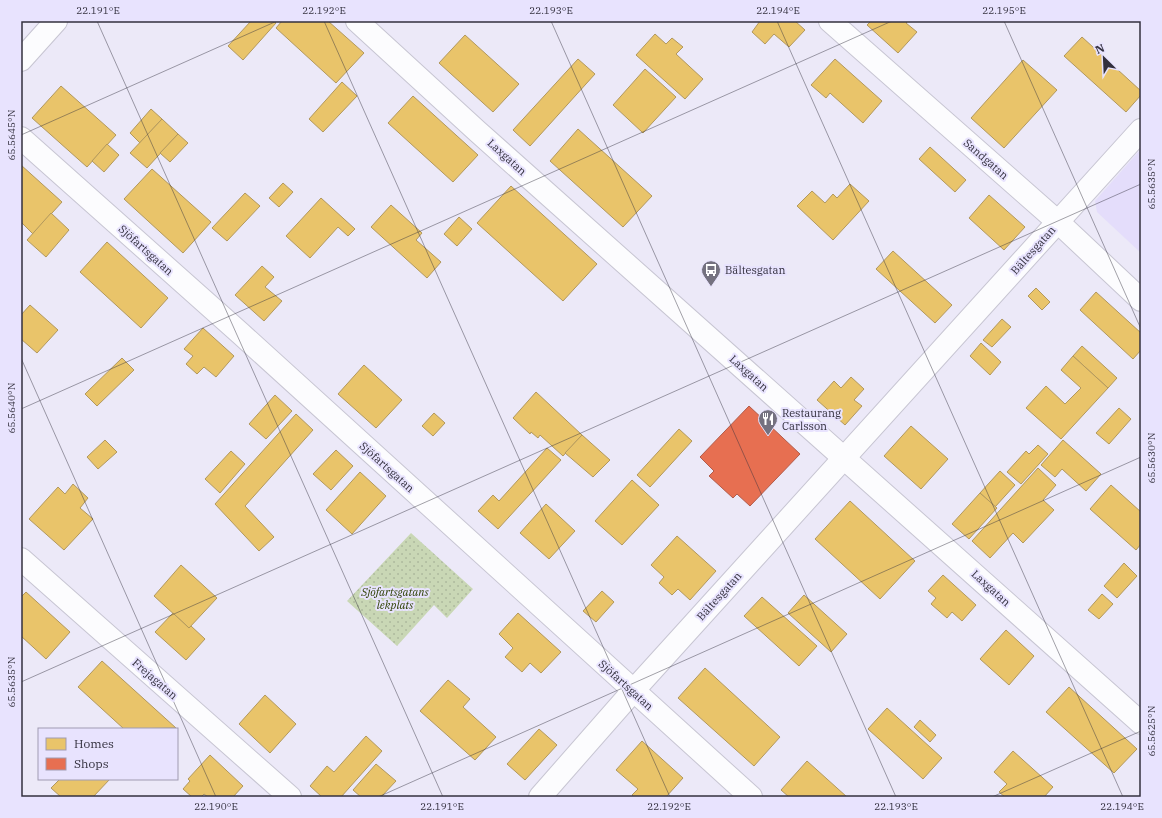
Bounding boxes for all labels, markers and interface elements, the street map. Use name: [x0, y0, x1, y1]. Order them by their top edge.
text: 22.191°E: [76, 4, 120, 17]
text: 22.192°E: [302, 4, 346, 17]
text: 22.193°E: [529, 4, 573, 17]
text: 22.194°E: [756, 4, 800, 17]
text: 22.195°E: [982, 4, 1026, 17]
north arrow: [1084, 38, 1124, 78]
text: N: [1093, 41, 1107, 57]
text: 65.5645°N: [5, 109, 18, 161]
street label: Laxgatan: [485, 136, 529, 178]
street label: Sandgatan: [961, 136, 1011, 182]
text: 65.5635°N: [1145, 158, 1158, 210]
street label: Sjöfartsgatan: [116, 222, 176, 278]
street label: Bältesgatan: [1008, 223, 1058, 277]
bus stop icon: Bältesgatan: [700, 259, 722, 287]
place label: Bältesgatan: [725, 263, 785, 277]
street label: Laxgatan: [727, 352, 771, 394]
text: 65.5640°N: [5, 382, 18, 434]
place label: Restaurang Carlsson: [782, 406, 841, 433]
restaurant icon: Restaurang Carlsson: [757, 408, 779, 436]
text: 65.5630°N: [1145, 432, 1158, 484]
street label: Sjöfartsgatan: [357, 439, 417, 495]
street label: Laxgatan: [969, 567, 1013, 609]
street label: Bältesgatan: [694, 569, 744, 623]
park label: Sjöfartsgatans lekplats: [360, 585, 430, 612]
text: 65.5635°N: [5, 656, 18, 708]
street label: Frejagatan: [129, 656, 181, 702]
street label: Sjöfartsgatan: [596, 657, 656, 713]
text: 65.5625°N: [1145, 705, 1158, 757]
legend: [38, 728, 178, 780]
text: Homes: [74, 736, 114, 751]
text: Shops: [74, 756, 109, 771]
text: 22.190°E: [194, 800, 238, 813]
text: 22.191°E: [420, 800, 464, 813]
text: 22.192°E: [647, 800, 691, 813]
text: 22.193°E: [874, 800, 918, 813]
text: 22.194°E: [1100, 800, 1144, 813]

